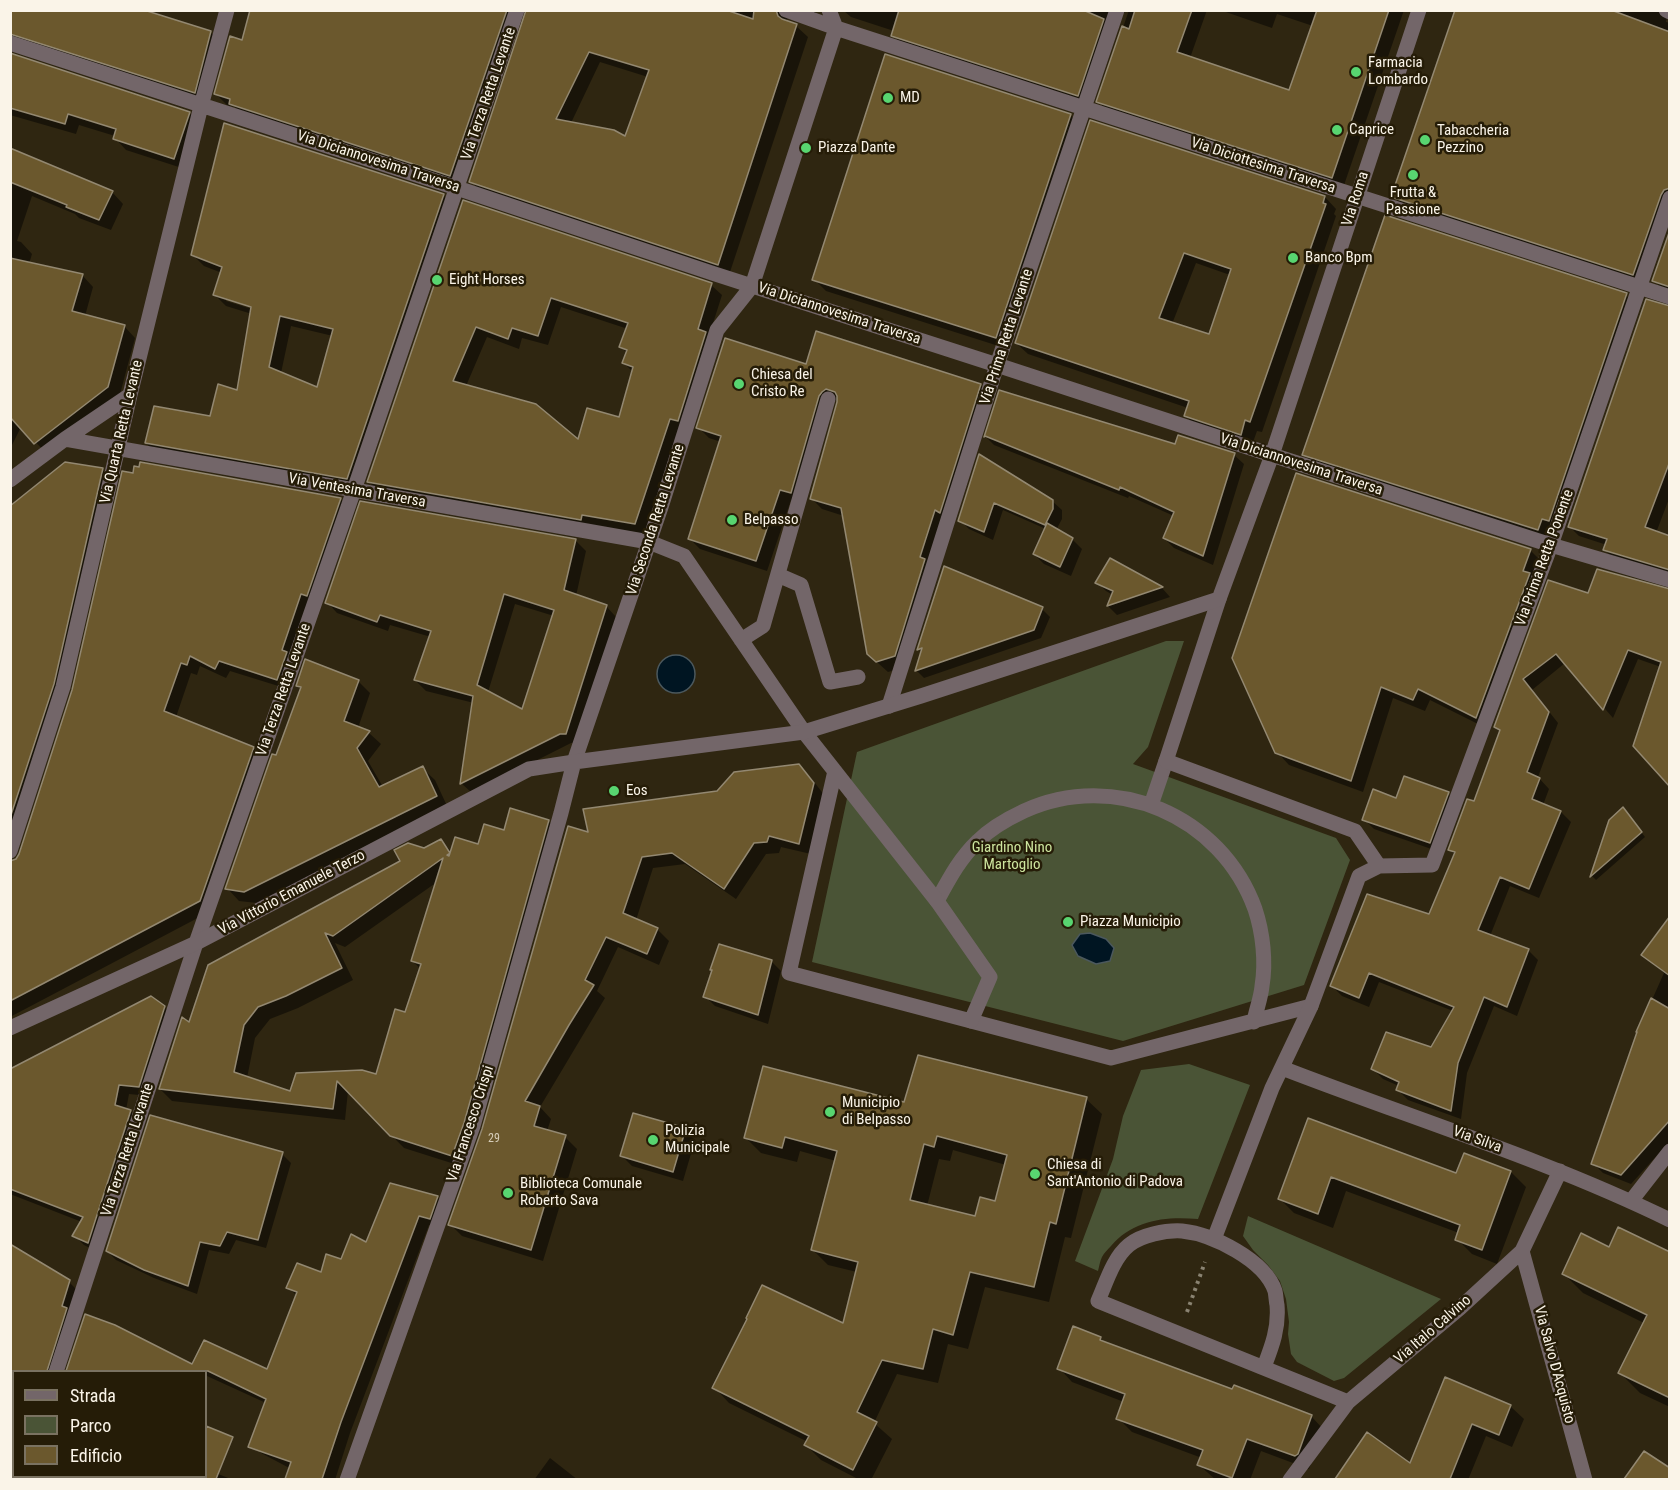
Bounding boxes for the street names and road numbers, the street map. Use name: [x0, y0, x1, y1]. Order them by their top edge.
street label: Via Terza Retta Levante: [458, 25, 520, 163]
street label: Via Diciannovesima Traversa: [294, 127, 462, 197]
street label: Via Diciottesima Traversa: [1188, 134, 1338, 198]
street label: Via Roma: [1339, 169, 1373, 229]
street label: Via Prima Retta Levante: [977, 267, 1037, 407]
street label: Via Diciannovesima Traversa: [755, 279, 923, 349]
street label: Via Quarta Retta Levante: [97, 358, 147, 506]
street label: Via Diciannovesima Traversa: [1217, 430, 1385, 500]
street label: Via Seconda Retta Levante: [623, 442, 689, 598]
street label: Via Ventesima Traversa: [287, 470, 427, 512]
street label: Via Prima Retta Ponente: [1512, 487, 1578, 629]
street label: Via Terza Retta Levante: [253, 621, 315, 759]
street label: Via Vittorio Emanuele Terzo: [216, 847, 368, 939]
street label: Via Francesco Crispi: [444, 1064, 498, 1184]
street label: Via Terza Retta Levante: [98, 1081, 158, 1219]
street label: Via Silva: [1450, 1123, 1504, 1157]
street label: Via Italo Calvino: [1391, 1292, 1475, 1368]
street label: Via Salvo D'Acquisto: [1530, 1304, 1578, 1426]

